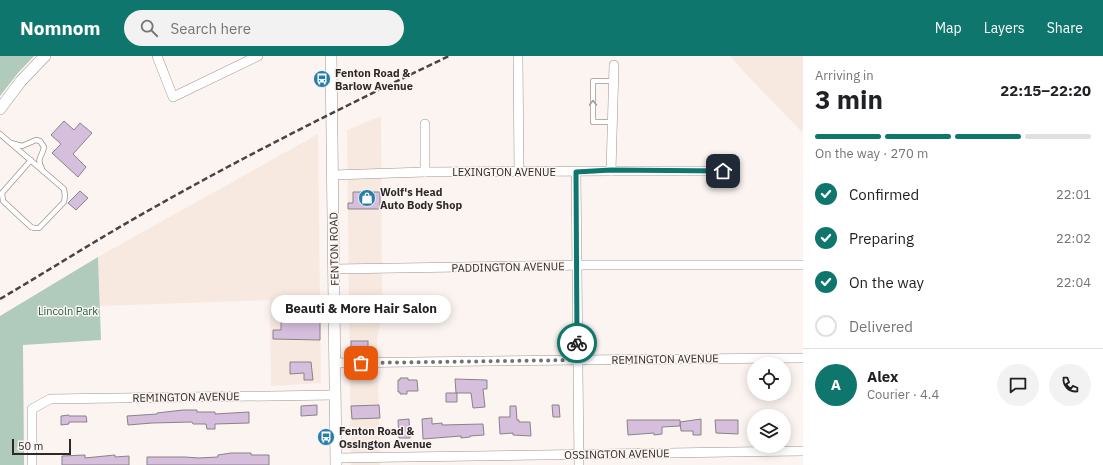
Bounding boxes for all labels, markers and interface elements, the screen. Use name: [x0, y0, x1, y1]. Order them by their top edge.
search box: [124, 10, 404, 46]
text: Nomnom: [20, 16, 100, 40]
icon: search: [138, 17, 160, 39]
text: Search here: [170, 19, 251, 38]
text: Map: [935, 19, 962, 37]
text: Layers: [984, 19, 1025, 37]
text: Share: [1047, 19, 1083, 37]
place label: Fenton Road & Barlow Avenue: [335, 66, 413, 93]
text: Arriving in: [815, 67, 874, 84]
bus stop icon: Fenton Road & Barlow Avenue: [312, 69, 332, 89]
text: 22:15–22:20: [1000, 81, 1091, 100]
text: 3 min: [815, 82, 883, 116]
one-way arrow: [589, 100, 597, 106]
text: On the way · 270 m: [815, 145, 928, 162]
pin: [706, 154, 740, 188]
icon: home: [712, 160, 734, 182]
street label: LEXINGTON AVENUE: [452, 165, 556, 179]
icon: check: [815, 183, 837, 205]
place label: Wolf's Head Auto Body Shop: [380, 185, 462, 212]
text: Confirmed: [849, 185, 919, 204]
text: 22:01: [1056, 186, 1091, 203]
shop icon: Wolf's Head Auto Body Shop: [357, 188, 377, 208]
street label: FENTON ROAD: [326, 212, 342, 286]
icon: check: [815, 227, 837, 249]
text: Preparing: [849, 229, 914, 248]
text: 22:02: [1056, 230, 1091, 247]
street label: PADDINGTON AVENUE: [451, 259, 565, 275]
icon: check: [815, 271, 837, 293]
text: On the way: [849, 273, 924, 292]
text: 22:04: [1056, 274, 1091, 291]
callout: Beauti & More Hair Salon: [271, 295, 451, 323]
text: Beauti & More Hair Salon: [285, 300, 437, 317]
park label: Lincoln Park: [38, 304, 98, 318]
text: Delivered: [849, 317, 913, 336]
courier: [557, 323, 597, 363]
icon: bike: [566, 332, 588, 354]
pin: [344, 346, 378, 380]
street label: REMINGTON AVENUE: [611, 351, 719, 367]
icon: bag: [350, 352, 372, 374]
map controls: [747, 357, 791, 453]
button: locate: [747, 357, 791, 401]
button: chat: [997, 364, 1039, 406]
button: phone: [1049, 364, 1091, 406]
text: Alex: [867, 367, 898, 386]
text: A: [831, 375, 841, 394]
text: Courier · 4.4: [867, 386, 939, 403]
street label: REMINGTON AVENUE: [132, 389, 240, 405]
button: layers: [747, 409, 791, 453]
place label: Fenton Road & Ossington Avenue: [339, 424, 432, 451]
bus stop icon: Fenton Road & Ossington Avenue: [316, 427, 336, 447]
scale bar: [12, 437, 71, 456]
text: 50 m: [18, 439, 43, 453]
street label: OSSINGTON AVENUE: [564, 446, 670, 462]

